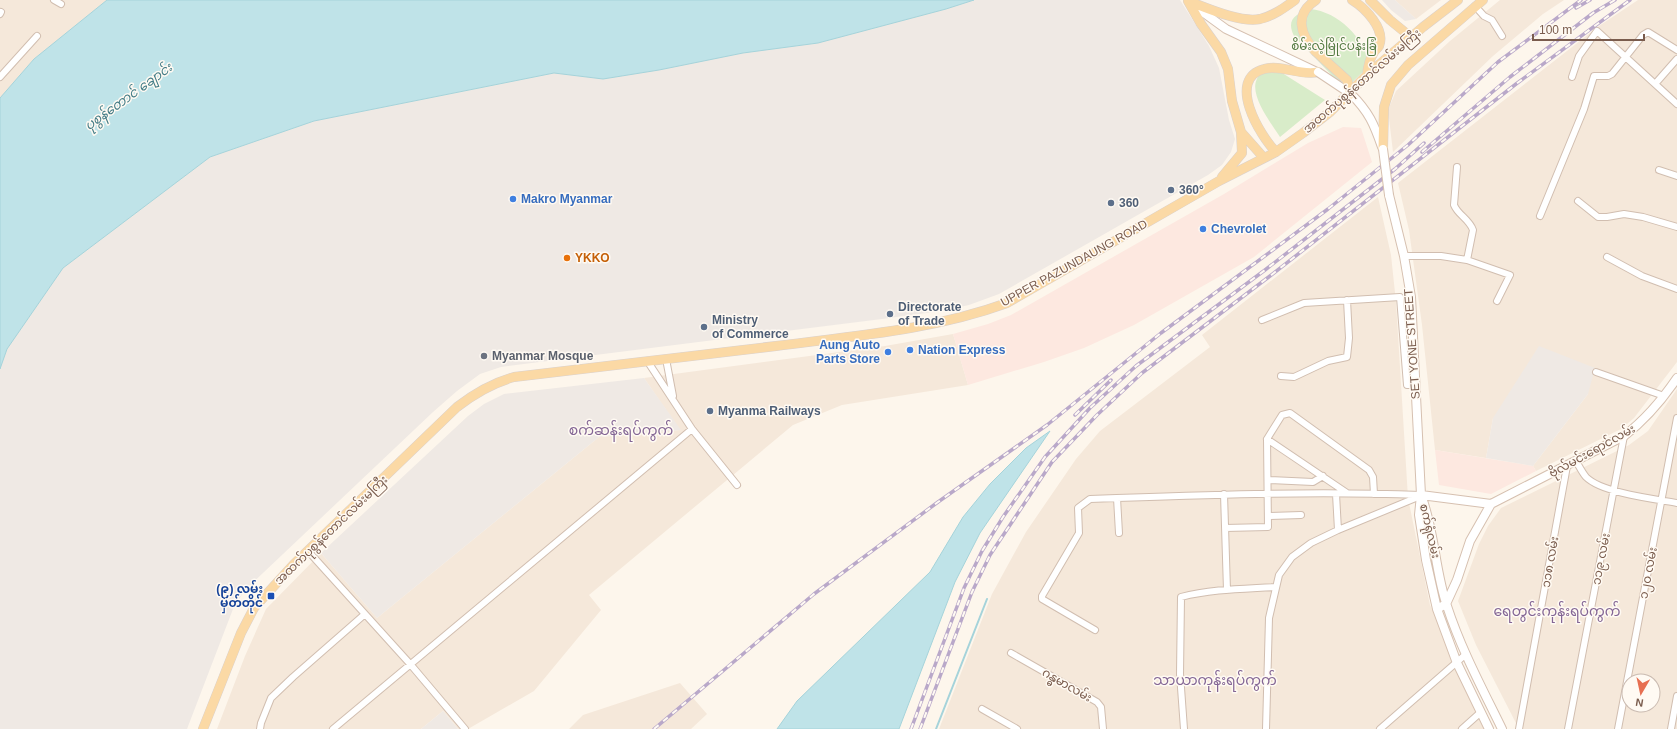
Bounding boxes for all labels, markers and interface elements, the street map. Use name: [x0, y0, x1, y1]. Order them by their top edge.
scale bar: [1533, 16, 1644, 42]
text: 100 m: [1539, 23, 1572, 37]
street label: အထက်ပုစွန်တောင်လမ်းမကြီး: [1299, 25, 1426, 138]
park label: စိမ်းလဲ့မြိုင်ပန်းခြံ: [1291, 37, 1377, 56]
water label: ပုစွန်တောင် ချောင်း: [80, 57, 179, 136]
place label: 360°: [1179, 183, 1204, 197]
marker: 360°: [1166, 185, 1176, 195]
place label: Makro Myanmar: [521, 192, 613, 206]
marker: Makro Myanmar: [508, 194, 518, 204]
place label: 360: [1119, 196, 1139, 210]
marker: 360: [1106, 198, 1116, 208]
street label: UPPER PAZUNDAUNG ROAD: [998, 217, 1150, 309]
place label: Chevrolet: [1211, 222, 1266, 236]
marker: Chevrolet: [1198, 224, 1208, 234]
place label: YKKO: [575, 251, 610, 265]
marker: YKKO: [562, 253, 572, 263]
street label: SET YONE STREET: [1401, 288, 1423, 400]
place label: Directorate of Trade: [898, 300, 962, 328]
marker: Directorate of Trade: [885, 309, 895, 319]
place label: Ministry of Commerce: [712, 313, 789, 341]
marker: Ministry of Commerce: [699, 322, 709, 332]
place label: Aung Auto Parts Store: [816, 338, 880, 366]
place label: Nation Express: [918, 343, 1006, 357]
marker: Nation Express: [905, 345, 915, 355]
marker: Aung Auto Parts Store: [883, 347, 893, 357]
place label: Myanmar Mosque: [492, 349, 594, 363]
marker: Myanmar Mosque: [479, 351, 489, 361]
place label: Myanma Railways: [718, 404, 821, 418]
marker: Myanma Railways: [705, 406, 715, 416]
district label: စက်ဆန်းရပ်ကွက်: [569, 420, 673, 442]
street label: ဗိုလ်မင်းရောင်လမ်း: [1545, 420, 1639, 483]
street label: အထက်ပုစွန်တောင်လမ်းမကြီး: [270, 471, 392, 590]
street label: စက်ရုံလမ်း: [1414, 502, 1445, 560]
street label: ၁၁၉ လမ်း: [1587, 531, 1616, 587]
street label: ၁၁၈ လမ်း: [1537, 535, 1561, 589]
street label: ၁၂၀ လမ်း: [1634, 546, 1663, 601]
place label: (၉) လမ်း မှတ်တိုင်: [216, 579, 263, 614]
marker: (၉) လမ်း မှတ်တိုင်: [266, 591, 276, 601]
district label: ရေတွင်းကုန်းရပ်ကွက်: [1493, 601, 1621, 623]
street label: ဂန္ဓမာလမ်း: [1038, 663, 1095, 708]
district label: သာယာကုန်းရပ်ကွက်: [1153, 670, 1277, 692]
north arrow: [1621, 673, 1661, 713]
text: N: [1635, 696, 1644, 709]

